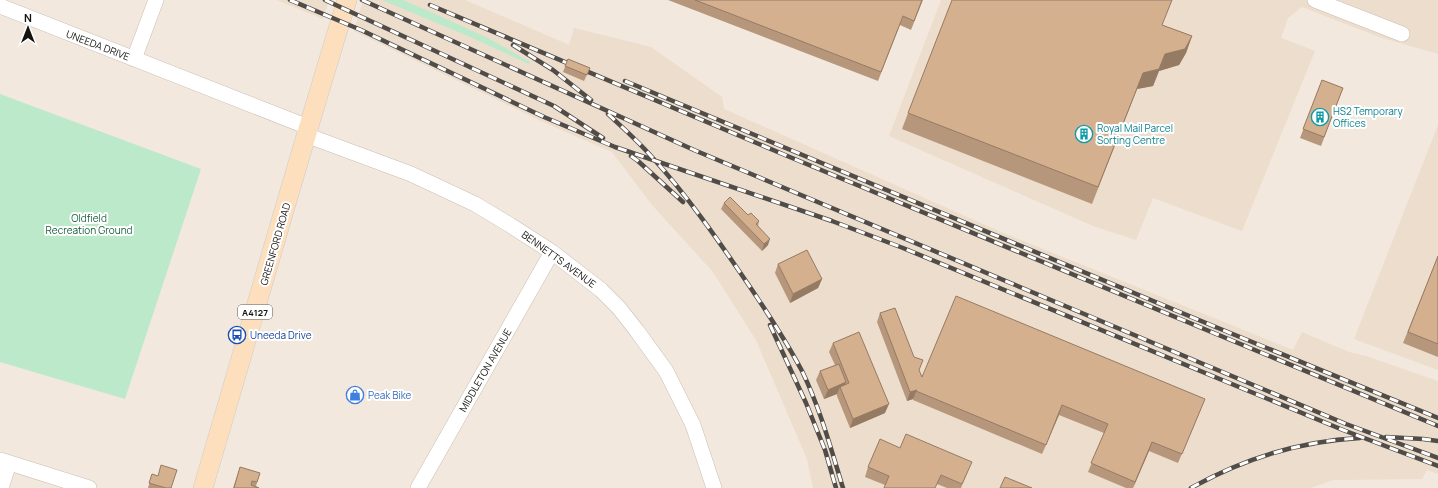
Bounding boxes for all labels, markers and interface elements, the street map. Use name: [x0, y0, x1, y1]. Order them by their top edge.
north arrow: [8, 8, 48, 48]
text: N: [24, 10, 32, 25]
street label: UNEEDA DRIVE: [64, 26, 132, 64]
place label: HS2 Temporary Offices: [1333, 104, 1403, 130]
building icon: HS2 Temporary Offices: [1310, 107, 1330, 127]
place label: Royal Mail Parcel Sorting Centre: [1097, 121, 1173, 147]
building icon: Royal Mail Parcel Sorting Centre: [1074, 124, 1094, 144]
street label: GREENFORD ROAD: [257, 201, 294, 287]
park label: Oldfield Recreation Ground: [46, 211, 133, 237]
street label: BENNETTS AVENUE: [519, 227, 599, 291]
road number: A4127: [238, 305, 272, 319]
bus stop icon: Uneeda Drive: [227, 325, 247, 345]
street label: MIDDLETON AVENUE: [455, 326, 515, 414]
place label: Uneeda Drive: [250, 328, 312, 342]
shop icon: Peak Bike: [345, 385, 365, 405]
place label: Peak Bike: [368, 388, 412, 402]

